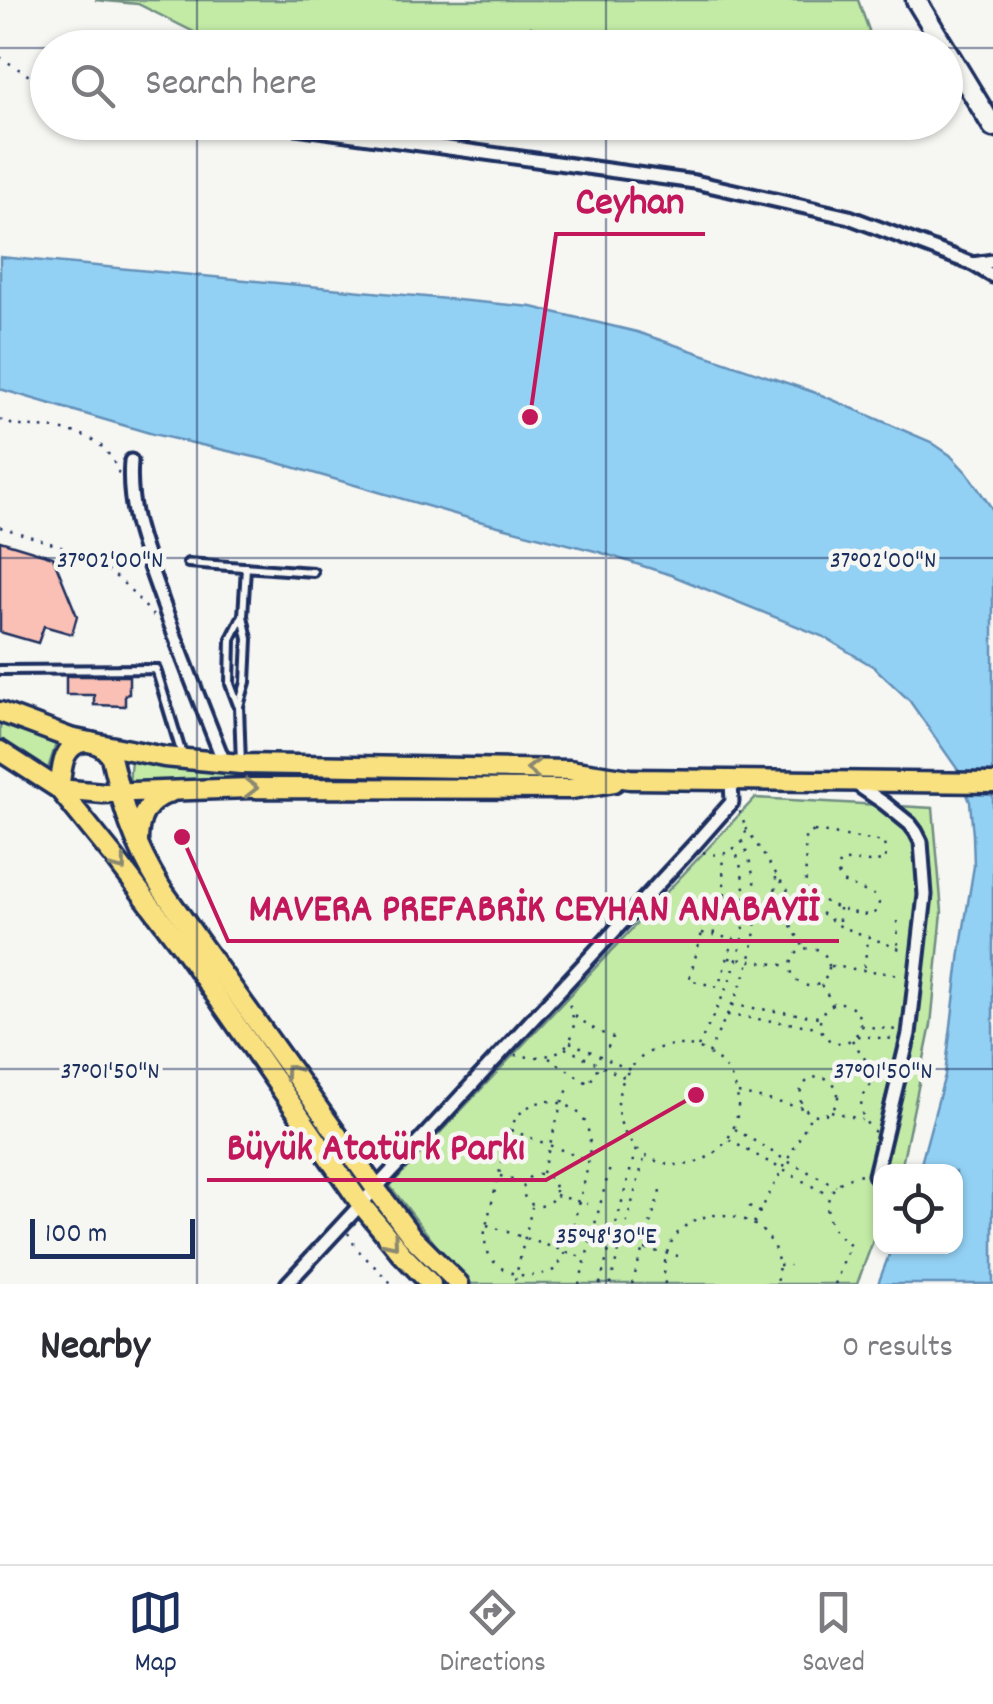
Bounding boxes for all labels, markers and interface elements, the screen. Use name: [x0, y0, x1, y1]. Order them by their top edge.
search box: [30, 30, 963, 140]
icon: search: [65, 58, 120, 113]
text: Search here: [145, 58, 317, 113]
callout: Ceyhan: [556, 164, 705, 234]
text: Ceyhan: [575, 177, 685, 234]
text: 37°02'00"N: [57, 544, 163, 580]
text: 37°02'00"N: [830, 544, 936, 580]
one-way arrow: [524, 759, 540, 780]
one-way arrow: [244, 777, 259, 799]
one-way arrow: [109, 854, 126, 872]
callout: MAVERA PREFABRİK CEYHAN ANABAYİİ: [228, 871, 839, 941]
text: MAVERA PREFABRİK CEYHAN ANABAYİİ: [249, 884, 820, 941]
text: 37°01'50"N: [60, 1055, 160, 1091]
text: 37°01'50"N: [833, 1055, 933, 1091]
one-way arrow: [284, 1063, 303, 1082]
callout: Büyük Atatürk Parkı: [207, 1110, 546, 1180]
text: Büyük Atatürk Parkı: [227, 1123, 525, 1180]
map controls: [873, 1164, 963, 1254]
button: locate: [873, 1164, 963, 1254]
scale bar: [30, 1214, 195, 1258]
text: 100 m: [45, 1216, 107, 1256]
text: 35°48'30"E: [555, 1220, 657, 1256]
one-way arrow: [381, 1230, 399, 1249]
text: Nearby: [40, 1319, 150, 1379]
text: 0 results: [842, 1326, 953, 1372]
tab: Map: [128, 1585, 183, 1685]
tab: Directions: [440, 1585, 546, 1685]
tab: Saved: [802, 1585, 865, 1685]

